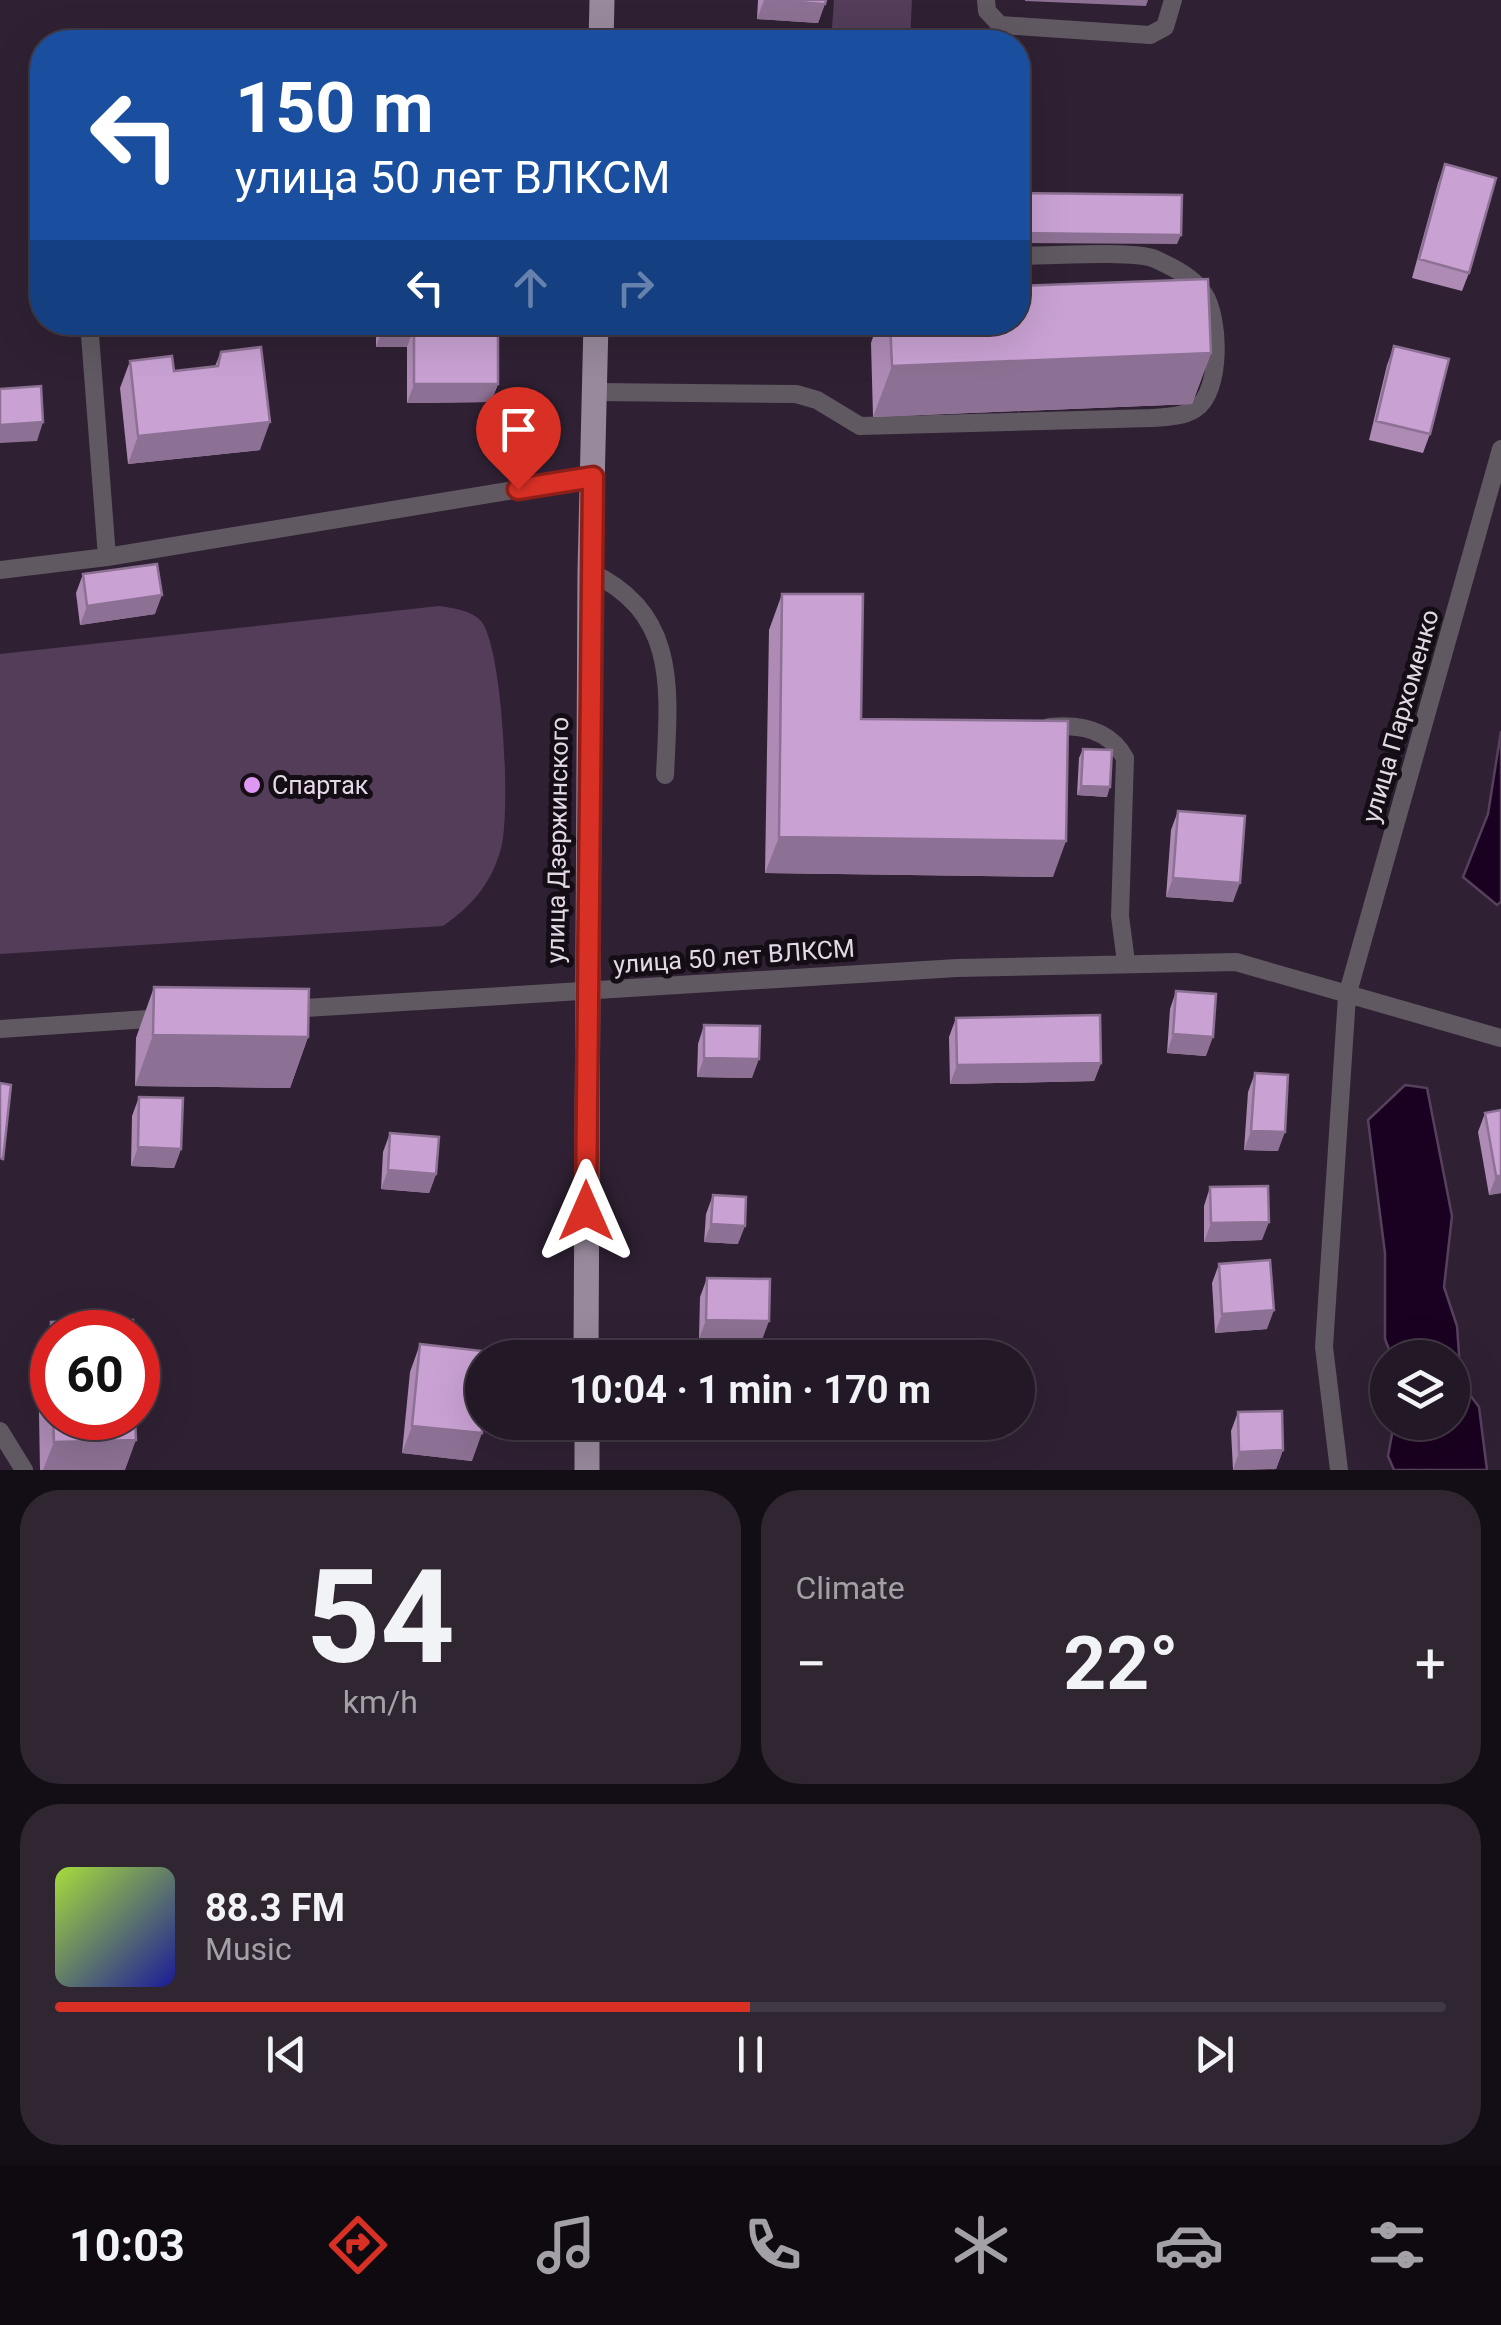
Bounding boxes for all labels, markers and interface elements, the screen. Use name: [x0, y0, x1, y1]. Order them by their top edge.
text: 150 m: [235, 67, 434, 149]
icon: left: [70, 70, 200, 200]
text: улица 50 лет ВЛКСМ: [235, 151, 671, 204]
icon: left: [398, 260, 453, 315]
icon: ahead: [503, 260, 558, 315]
icon: right: [608, 260, 663, 315]
pin: [476, 387, 561, 490]
icon: arrive: [491, 402, 546, 457]
street label: улица Пархоменко: [1356, 606, 1445, 826]
street label: улица Дзержинского: [541, 717, 574, 964]
place label: Спартак: [272, 771, 369, 800]
marker: Спартак: [241, 774, 263, 796]
street label: улица 50 лет ВЛКСМ: [612, 934, 856, 979]
position arrow: [534, 1159, 638, 1263]
speed limit sign: 60: [30, 1310, 160, 1440]
map controls: [1370, 1340, 1470, 1440]
button: layers: [1370, 1340, 1470, 1440]
text: 10:04 · 1 min · 170 m: [569, 1368, 931, 1412]
text: 54: [306, 1541, 455, 1694]
text: Climate: [796, 1569, 905, 1607]
text: 22°: [1063, 1619, 1179, 1707]
text: −: [796, 1632, 827, 1696]
text: +: [1415, 1632, 1446, 1696]
text: km/h: [343, 1683, 418, 1721]
text: 88.3 FM: [205, 1886, 345, 1930]
text: Music: [205, 1930, 292, 1968]
icon: previous: [259, 2027, 314, 2082]
icon: pause: [723, 2027, 778, 2082]
icon: next: [1187, 2027, 1242, 2082]
icon: directions: [323, 2210, 393, 2280]
icon: music: [531, 2210, 601, 2280]
icon: phone: [738, 2210, 808, 2280]
icon: climate: [946, 2210, 1016, 2280]
icon: car: [1154, 2210, 1224, 2280]
icon: filters: [1362, 2210, 1432, 2280]
text: 10:03: [69, 2219, 185, 2272]

